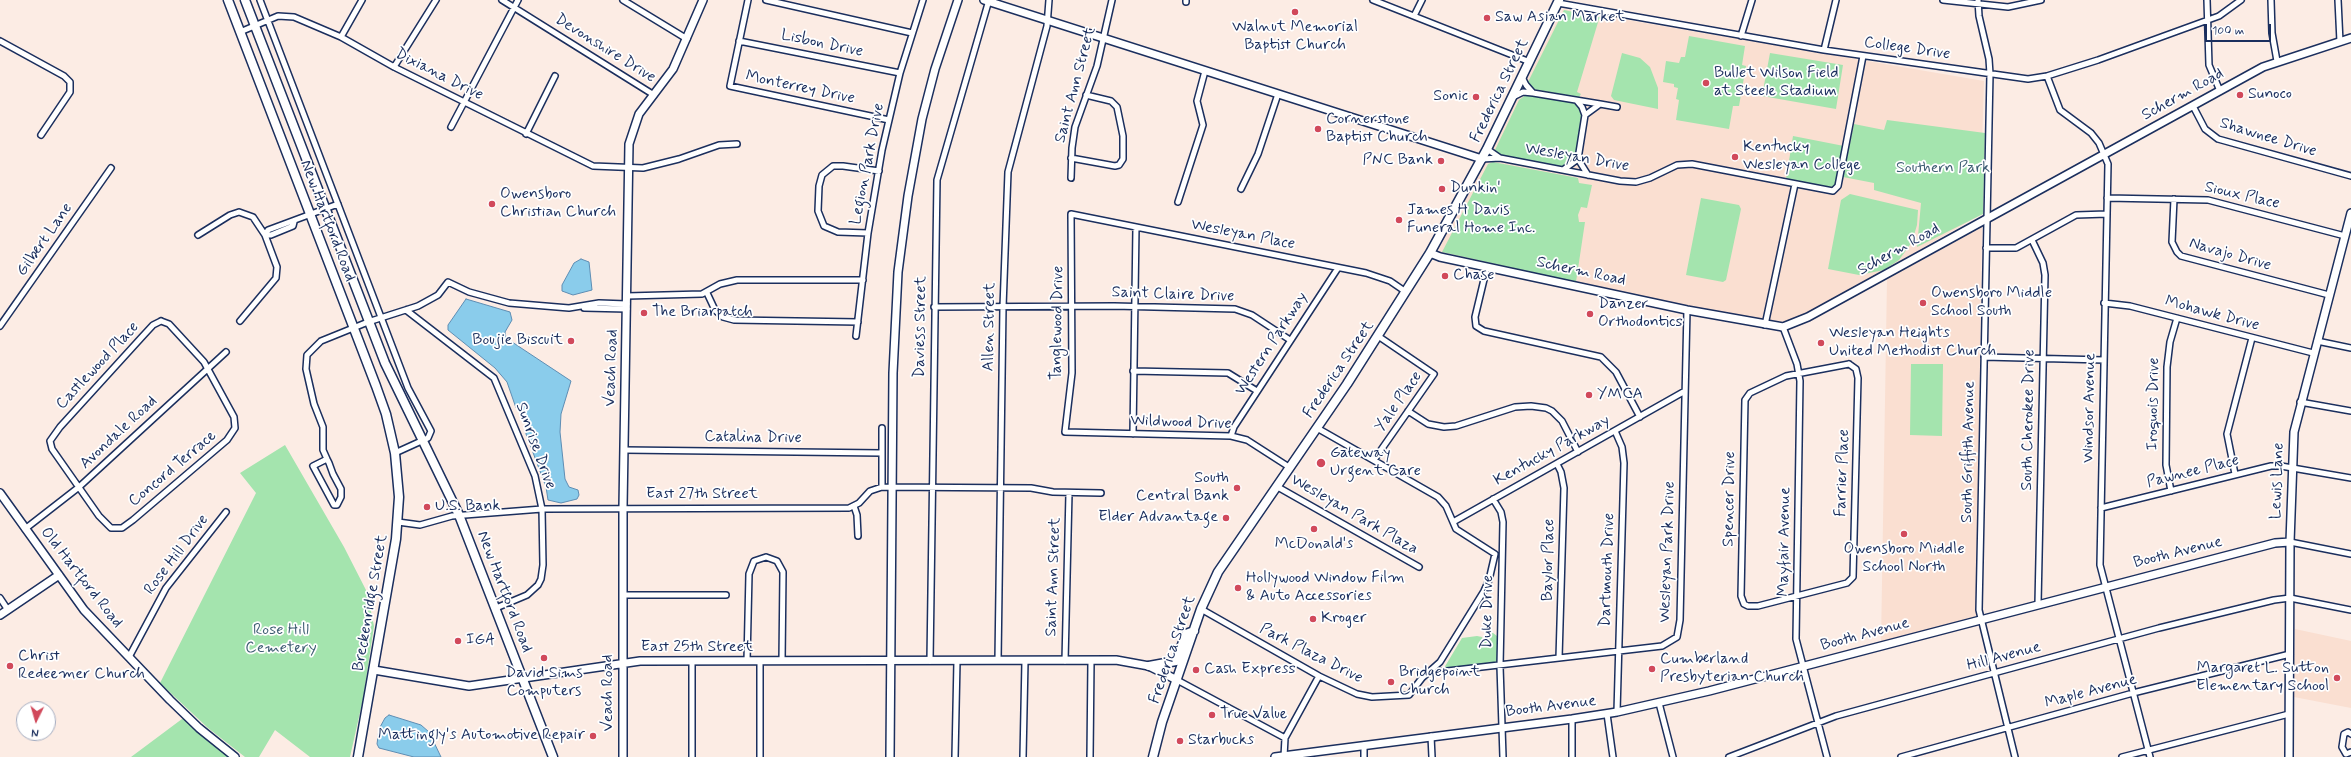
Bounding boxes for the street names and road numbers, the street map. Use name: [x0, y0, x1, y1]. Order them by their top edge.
street label: Devonshire Drive: [551, 10, 659, 88]
street label: Saint Ann Street: [1051, 25, 1101, 145]
street label: Lisbon Drive: [779, 26, 865, 62]
street label: College Drive: [1863, 33, 1951, 65]
street label: Frederica Street: [1467, 36, 1533, 146]
street label: Dixiana Drive: [392, 45, 486, 105]
street label: Scherm Road: [2139, 65, 2227, 125]
street label: Monterrey Drive: [744, 67, 856, 109]
street label: Legion Park Drive: [847, 102, 889, 226]
street label: Shawnee Drive: [2217, 114, 2319, 162]
street label: Wesleyan Drive: [1523, 139, 1631, 177]
street label: New Hartford Road: [295, 158, 359, 284]
street label: Sioux Place: [2203, 178, 2281, 214]
street label: Gilbert Lane: [13, 200, 77, 280]
street label: Wesleyan Place: [1189, 216, 1297, 254]
street label: Scherm Road: [1855, 220, 1943, 280]
street label: Navajo Drive: [2187, 234, 2273, 276]
street label: Scherm Road: [1535, 253, 1627, 291]
street label: Tanglewood Drive: [1047, 266, 1069, 380]
street label: Daviess Street: [911, 276, 931, 378]
street label: Allen Street: [980, 282, 1000, 372]
street label: Saint Claire Drive: [1111, 283, 1235, 307]
street label: Western Parkway: [1232, 289, 1312, 399]
street label: Mohawk Drive: [2163, 292, 2261, 336]
street label: Castlewood Place: [52, 318, 144, 414]
street label: Frederica Street: [1299, 318, 1379, 422]
street label: Veach Road: [601, 329, 623, 407]
street label: South Cherokee Drive: [2018, 349, 2040, 491]
street label: Windsor Avenue: [2079, 353, 2101, 463]
street label: Iroquois Drive: [2144, 357, 2164, 451]
street label: Yale Place: [1371, 368, 1427, 436]
street label: South Griffith Avenue: [1958, 381, 1980, 523]
street label: Avondale Road: [76, 392, 162, 474]
street label: Sunrise Drive: [510, 400, 560, 492]
street label: Kentucky Parkway: [1491, 411, 1613, 491]
street label: Wildwood Drive: [1130, 412, 1232, 434]
street label: Concord Terrace: [125, 427, 221, 511]
street label: Catalina Drive: [704, 428, 802, 448]
street label: Farrier Place: [1832, 429, 1854, 517]
street label: Lewis Lane: [2267, 442, 2289, 520]
street label: Spencer Drive: [1720, 451, 1740, 547]
street label: Pawnee Place: [2145, 451, 2241, 493]
street label: Wesleyan Park Plaza: [1287, 471, 1421, 559]
street label: Wesleyan Park Drive: [1656, 481, 1680, 623]
street label: East 27th Street: [646, 485, 758, 505]
street label: Mayfair Avenue: [1774, 487, 1796, 597]
street label: Rose Hill Drive: [141, 511, 213, 599]
street label: Dartmouth Drive: [1596, 512, 1620, 628]
street label: Saint Ann Street: [1042, 517, 1066, 637]
street label: Baylor Place: [1539, 519, 1559, 601]
street label: Old Hartford Road: [36, 524, 126, 632]
street label: New Hartford Road: [472, 529, 536, 655]
street label: Breckenridge Street: [350, 533, 392, 673]
street label: Booth Avenue: [2132, 533, 2224, 573]
street label: Duke Drive: [1478, 575, 1498, 649]
street label: Frederica Street: [1145, 593, 1201, 707]
street label: Booth Avenue: [1819, 614, 1911, 656]
street label: Park Plaza Drive: [1256, 620, 1366, 688]
street label: East 25th Street: [641, 638, 753, 658]
street label: Hill Avenue: [1965, 638, 2043, 676]
street label: Veach Road: [599, 654, 619, 732]
street label: Maple Avenue: [2043, 671, 2139, 713]
street label: Booth Avenue: [1505, 692, 1597, 722]

